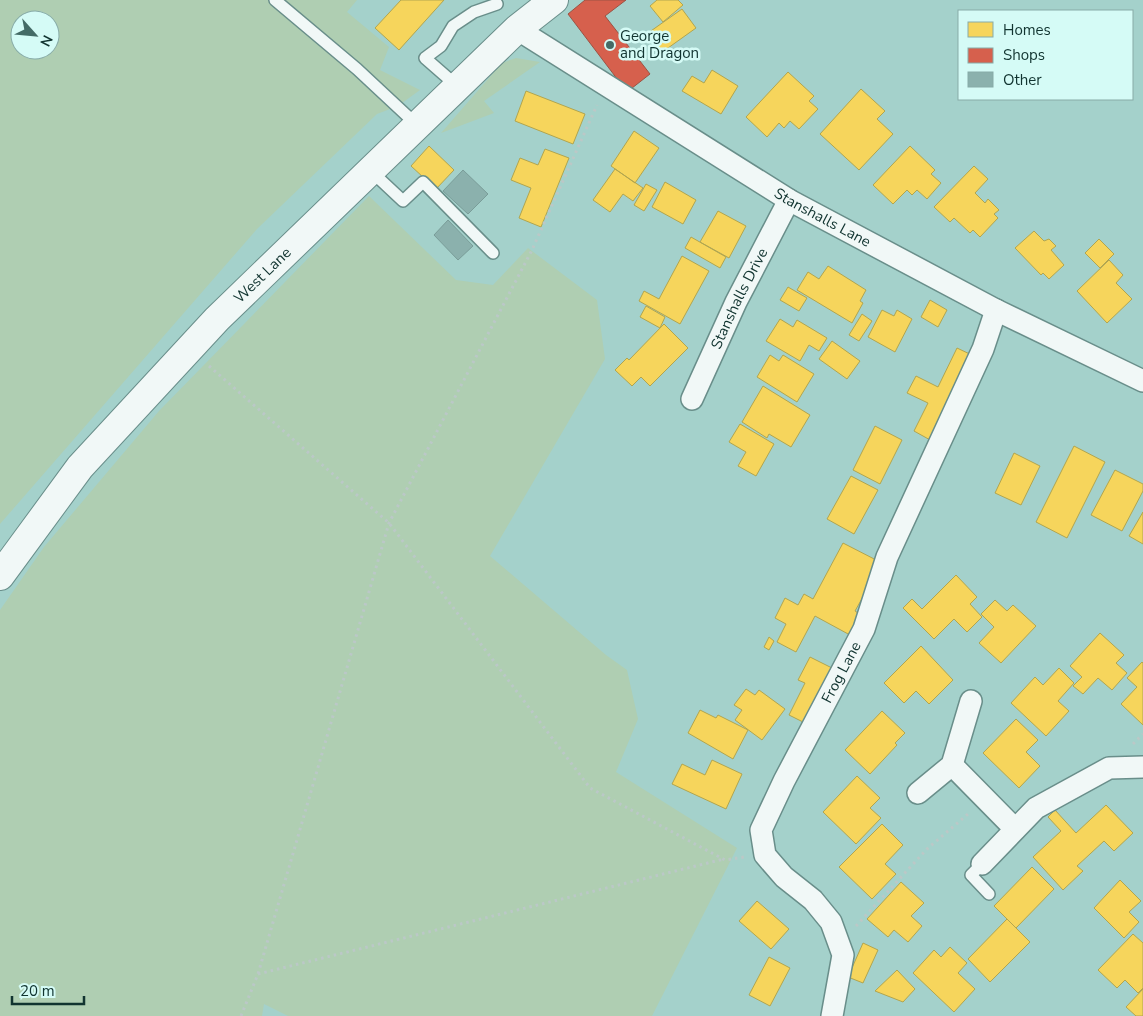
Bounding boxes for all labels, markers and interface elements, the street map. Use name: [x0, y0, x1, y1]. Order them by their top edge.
north arrow: [10, 10, 60, 60]
legend: [958, 10, 1133, 100]
text: Homes: [1003, 20, 1051, 40]
place label: George and Dragon: [620, 26, 699, 63]
text: N: [35, 32, 57, 50]
marker: George and Dragon: [604, 39, 616, 51]
text: Shops: [1003, 45, 1045, 65]
text: Other: [1003, 70, 1042, 90]
street label: Stanshalls Lane: [770, 183, 874, 252]
street label: West Lane: [229, 243, 295, 308]
street label: Stanshalls Drive: [706, 245, 772, 352]
street label: Frog Lane: [817, 638, 866, 706]
scale bar: [12, 974, 85, 1006]
text: 20 m: [20, 981, 55, 1001]

